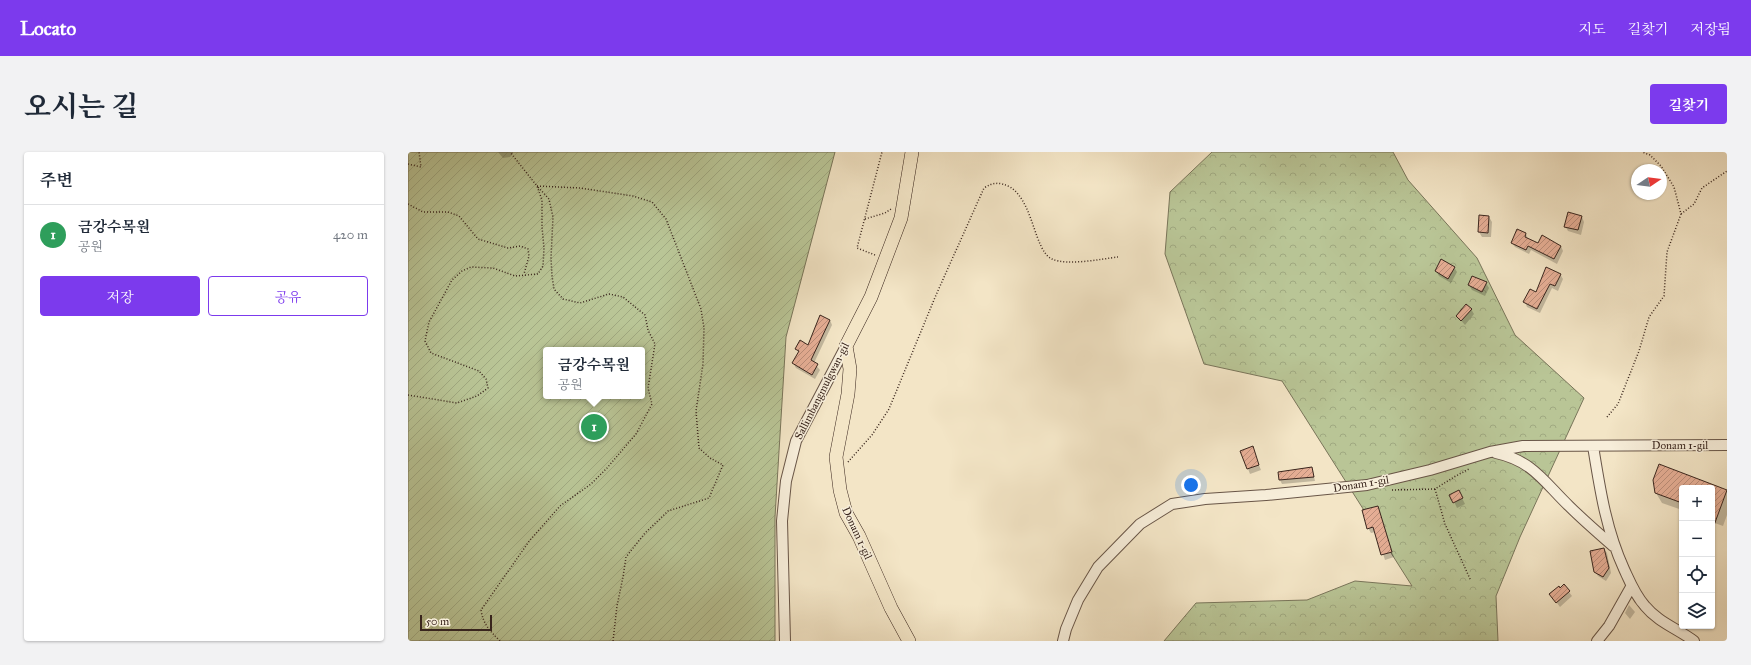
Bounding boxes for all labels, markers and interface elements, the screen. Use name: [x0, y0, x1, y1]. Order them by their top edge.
text: Locato: [20, 17, 76, 40]
text: 지도: [1579, 21, 1606, 38]
text: 길찾기: [1628, 21, 1668, 38]
text: 저장됨: [1690, 21, 1731, 38]
button: 길찾기: [1650, 84, 1727, 124]
text: 오시는 길: [24, 89, 138, 124]
north arrow: [1631, 164, 1667, 200]
text: 주변: [40, 170, 73, 191]
text: 금강수목원: [78, 218, 150, 236]
text: 1: [50, 227, 56, 243]
text: 420 m: [333, 227, 368, 243]
text: 공원: [78, 239, 103, 255]
button: 저장: [40, 276, 200, 316]
button: 공유: [208, 276, 368, 316]
street label: Sallimbangmulgwan-gil: [792, 340, 852, 442]
popup: [543, 347, 645, 399]
text: 금강수목원: [558, 356, 630, 374]
text: 공원: [558, 377, 583, 393]
pin: 1: [581, 412, 607, 442]
street label: Donam 1-gil: [1652, 439, 1708, 452]
street label: Donam 1-gil: [1332, 473, 1390, 495]
your location: [1181, 475, 1201, 495]
map controls: [1679, 485, 1715, 629]
button: +: [1679, 485, 1715, 521]
street label: Donam 1-gil: [839, 505, 875, 561]
button: −: [1679, 521, 1715, 557]
button: locate: [1679, 557, 1715, 593]
button: layers: [1679, 593, 1715, 629]
scale bar: [420, 613, 492, 632]
text: 50 m: [426, 615, 449, 628]

